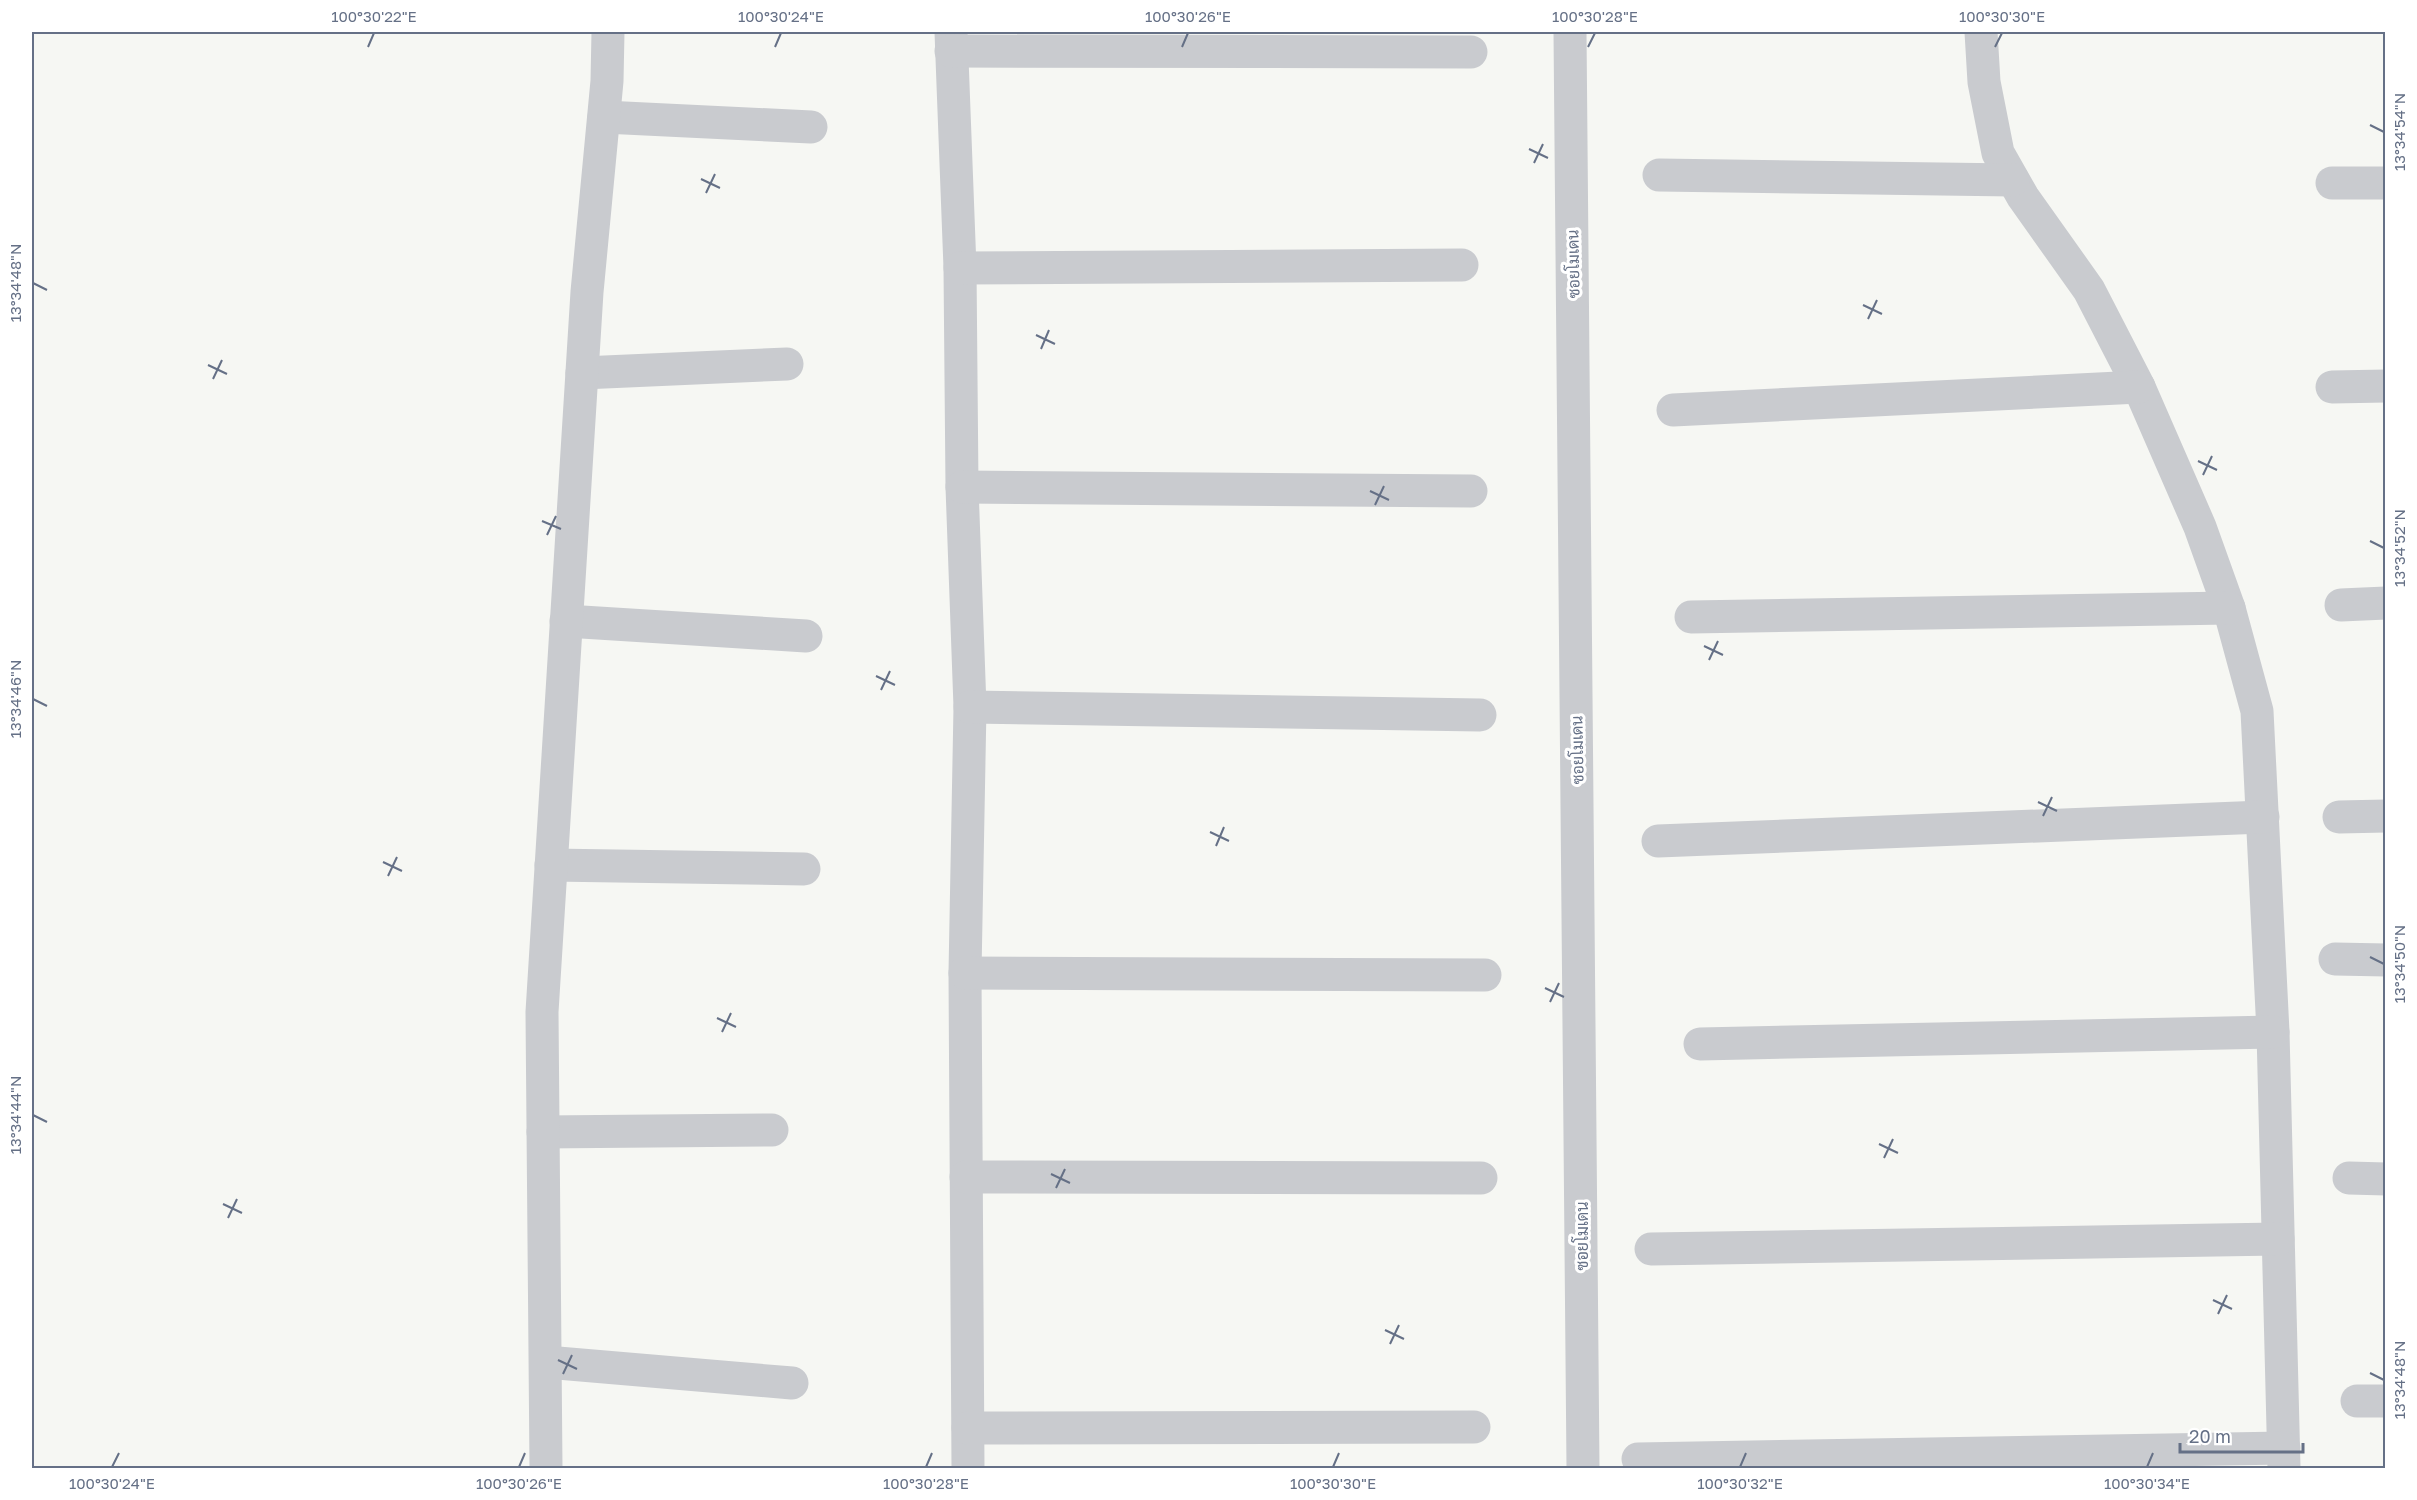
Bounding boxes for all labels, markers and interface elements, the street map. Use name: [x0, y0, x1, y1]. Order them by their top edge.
text: 100°30'22"E: [331, 7, 417, 25]
text: 100°30'24"E: [738, 7, 824, 25]
text: 100°30'26"E: [1145, 7, 1231, 25]
text: 100°30'28"E: [1552, 7, 1638, 25]
text: 100°30'30"E: [1959, 7, 2045, 25]
text: 13°34'54"N: [2390, 93, 2408, 171]
street label: ซอยโมเดน: [1561, 229, 1584, 299]
text: 13°34'48"N: [6, 244, 24, 322]
text: 13°34'52"N: [2390, 509, 2408, 587]
text: 13°34'46"N: [6, 660, 24, 738]
street label: ซอยโมเดน: [1565, 715, 1588, 785]
text: 13°34'50"N: [2390, 925, 2408, 1003]
text: 13°34'44"N: [6, 1076, 24, 1154]
street label: ซอยโมเดน: [1571, 1202, 1592, 1270]
text: 13°34'48"N: [2390, 1341, 2408, 1419]
scale bar: [2180, 1416, 2303, 1454]
text: 20 m: [2189, 1425, 2231, 1447]
text: 100°30'24"E: [69, 1474, 155, 1492]
text: 100°30'26"E: [476, 1474, 562, 1492]
text: 100°30'28"E: [883, 1474, 969, 1492]
text: 100°30'30"E: [1290, 1474, 1376, 1492]
text: 100°30'32"E: [1697, 1474, 1783, 1492]
text: 100°30'34"E: [2104, 1474, 2190, 1492]

